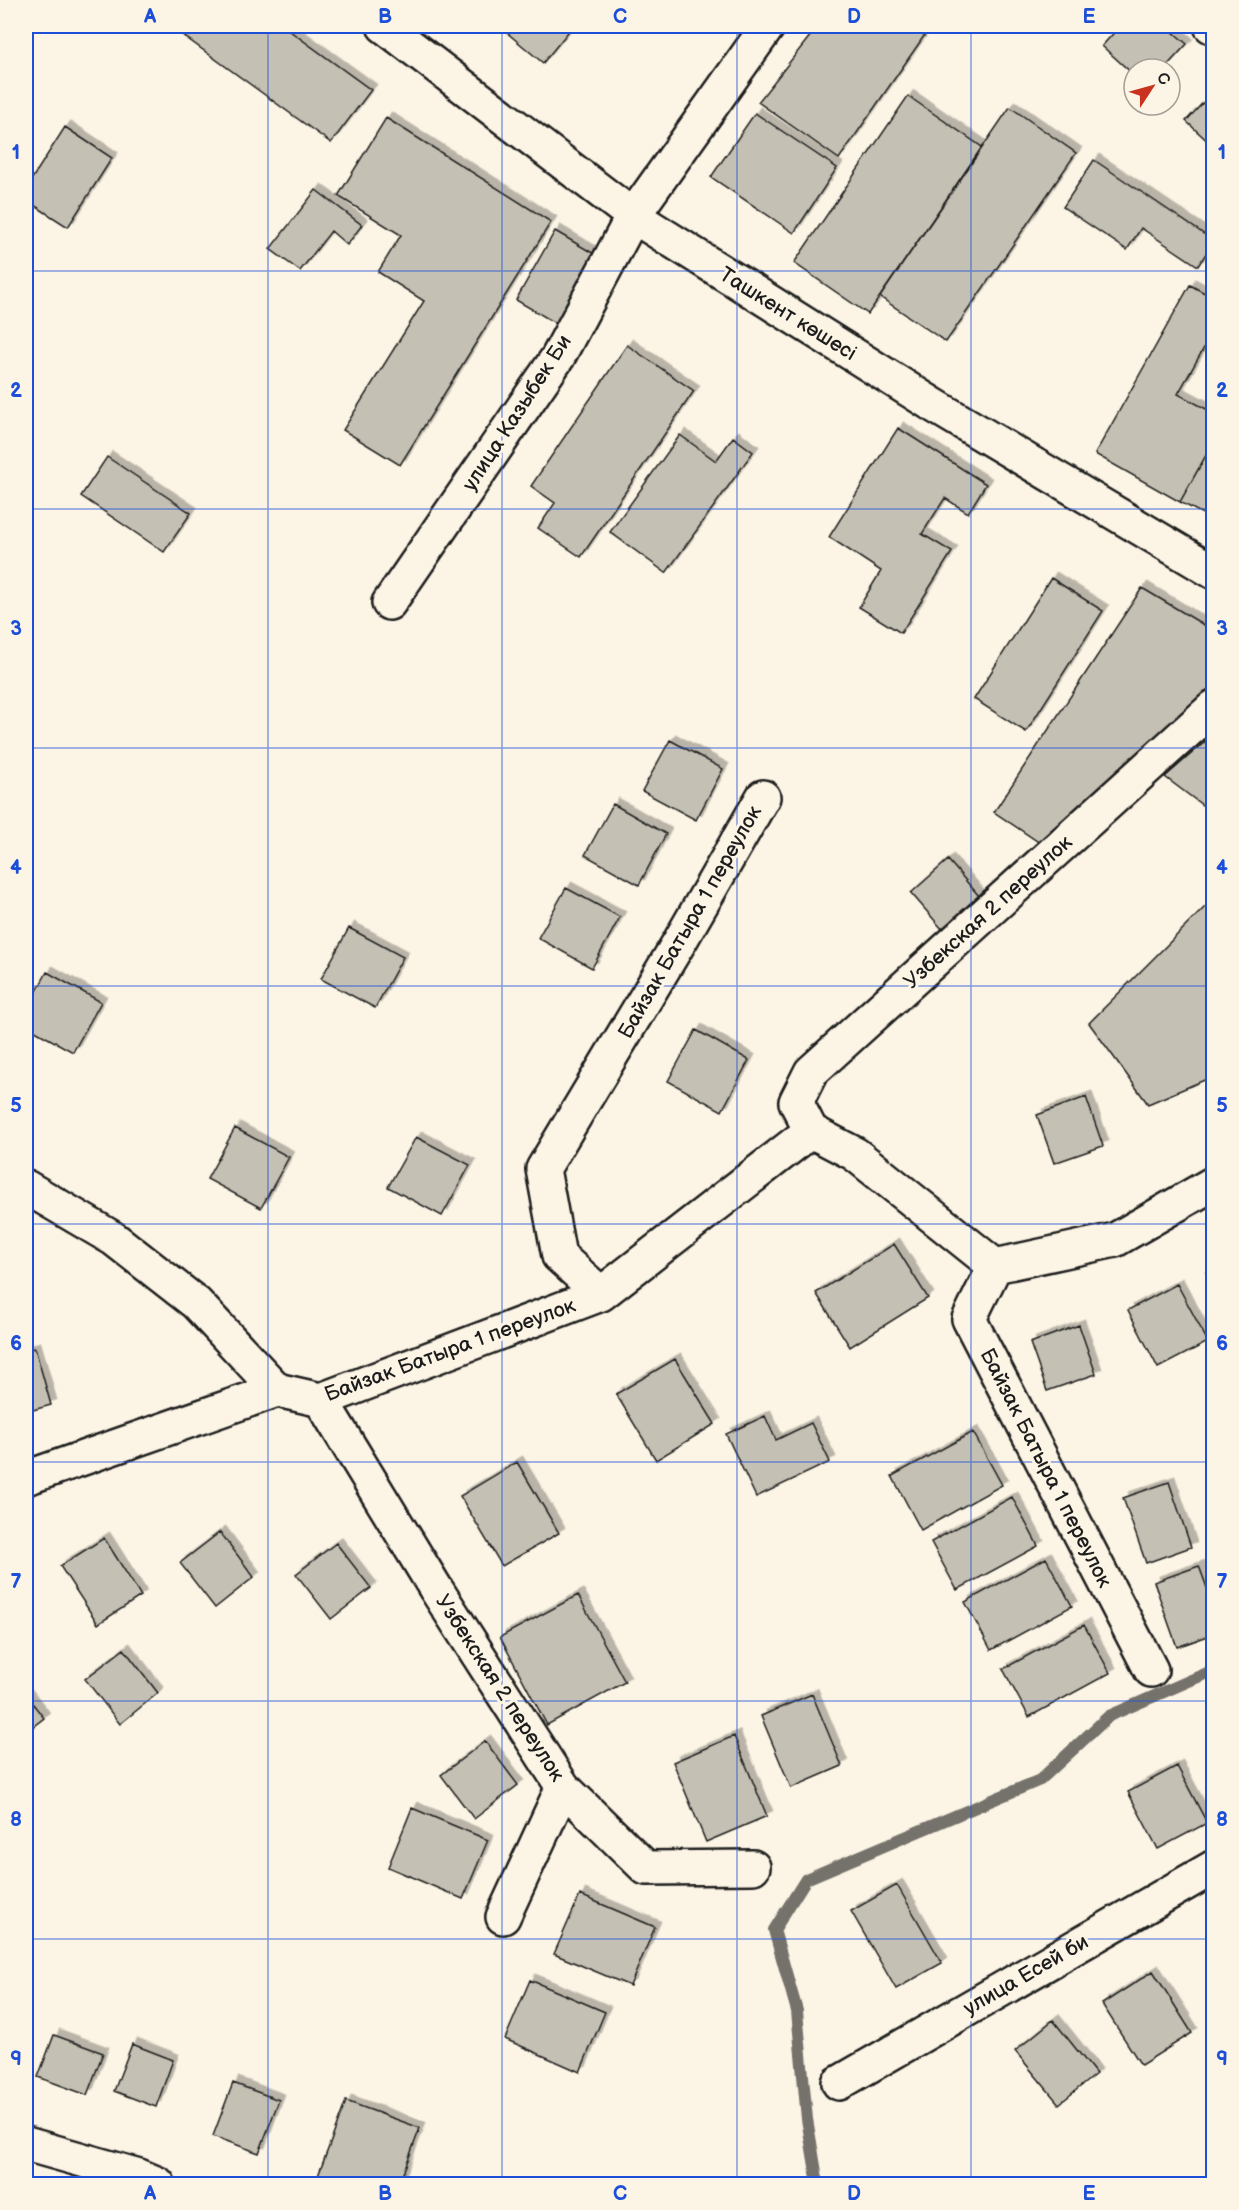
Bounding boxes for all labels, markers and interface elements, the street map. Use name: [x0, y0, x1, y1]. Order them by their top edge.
text: A: [143, 5, 157, 29]
text: B: [378, 5, 392, 29]
text: C: [613, 5, 627, 29]
text: D: [847, 5, 861, 29]
text: E: [1083, 5, 1096, 29]
north arrow: [1122, 57, 1182, 117]
text: С: [1152, 69, 1174, 89]
text: 1: [12, 141, 20, 165]
text: 1: [1218, 141, 1226, 165]
street label: Ташкент көшесі: [715, 262, 861, 366]
street label: улица Казыбек Би: [457, 330, 577, 496]
text: 2: [10, 379, 22, 403]
text: 2: [1216, 379, 1228, 403]
text: 3: [10, 617, 22, 641]
text: 3: [1216, 617, 1228, 641]
street label: Байзак Батыра 1 переулок: [613, 801, 767, 1043]
street label: Узбекская 2 переулок: [899, 830, 1077, 994]
text: 4: [10, 856, 22, 880]
text: 4: [1216, 856, 1228, 880]
text: 5: [10, 1094, 22, 1118]
text: 5: [1216, 1094, 1228, 1118]
street label: Байзак Батыра 1 переулок: [321, 1293, 579, 1407]
text: 6: [10, 1332, 22, 1356]
text: 6: [1216, 1332, 1228, 1356]
street label: Байзак Батыра 1 переулок: [975, 1344, 1117, 1592]
text: 7: [10, 1570, 22, 1594]
text: 7: [1216, 1570, 1228, 1594]
street label: Узбекская 2 переулок: [430, 1590, 570, 1786]
text: 8: [10, 1808, 22, 1832]
text: 8: [1216, 1808, 1228, 1832]
street label: улица Есей би: [959, 1929, 1093, 2021]
text: 9: [10, 2047, 22, 2071]
text: 9: [1216, 2047, 1228, 2071]
text: A: [143, 2182, 157, 2206]
text: B: [378, 2182, 392, 2206]
text: C: [613, 2182, 627, 2206]
text: D: [847, 2182, 861, 2206]
text: E: [1083, 2182, 1096, 2206]

